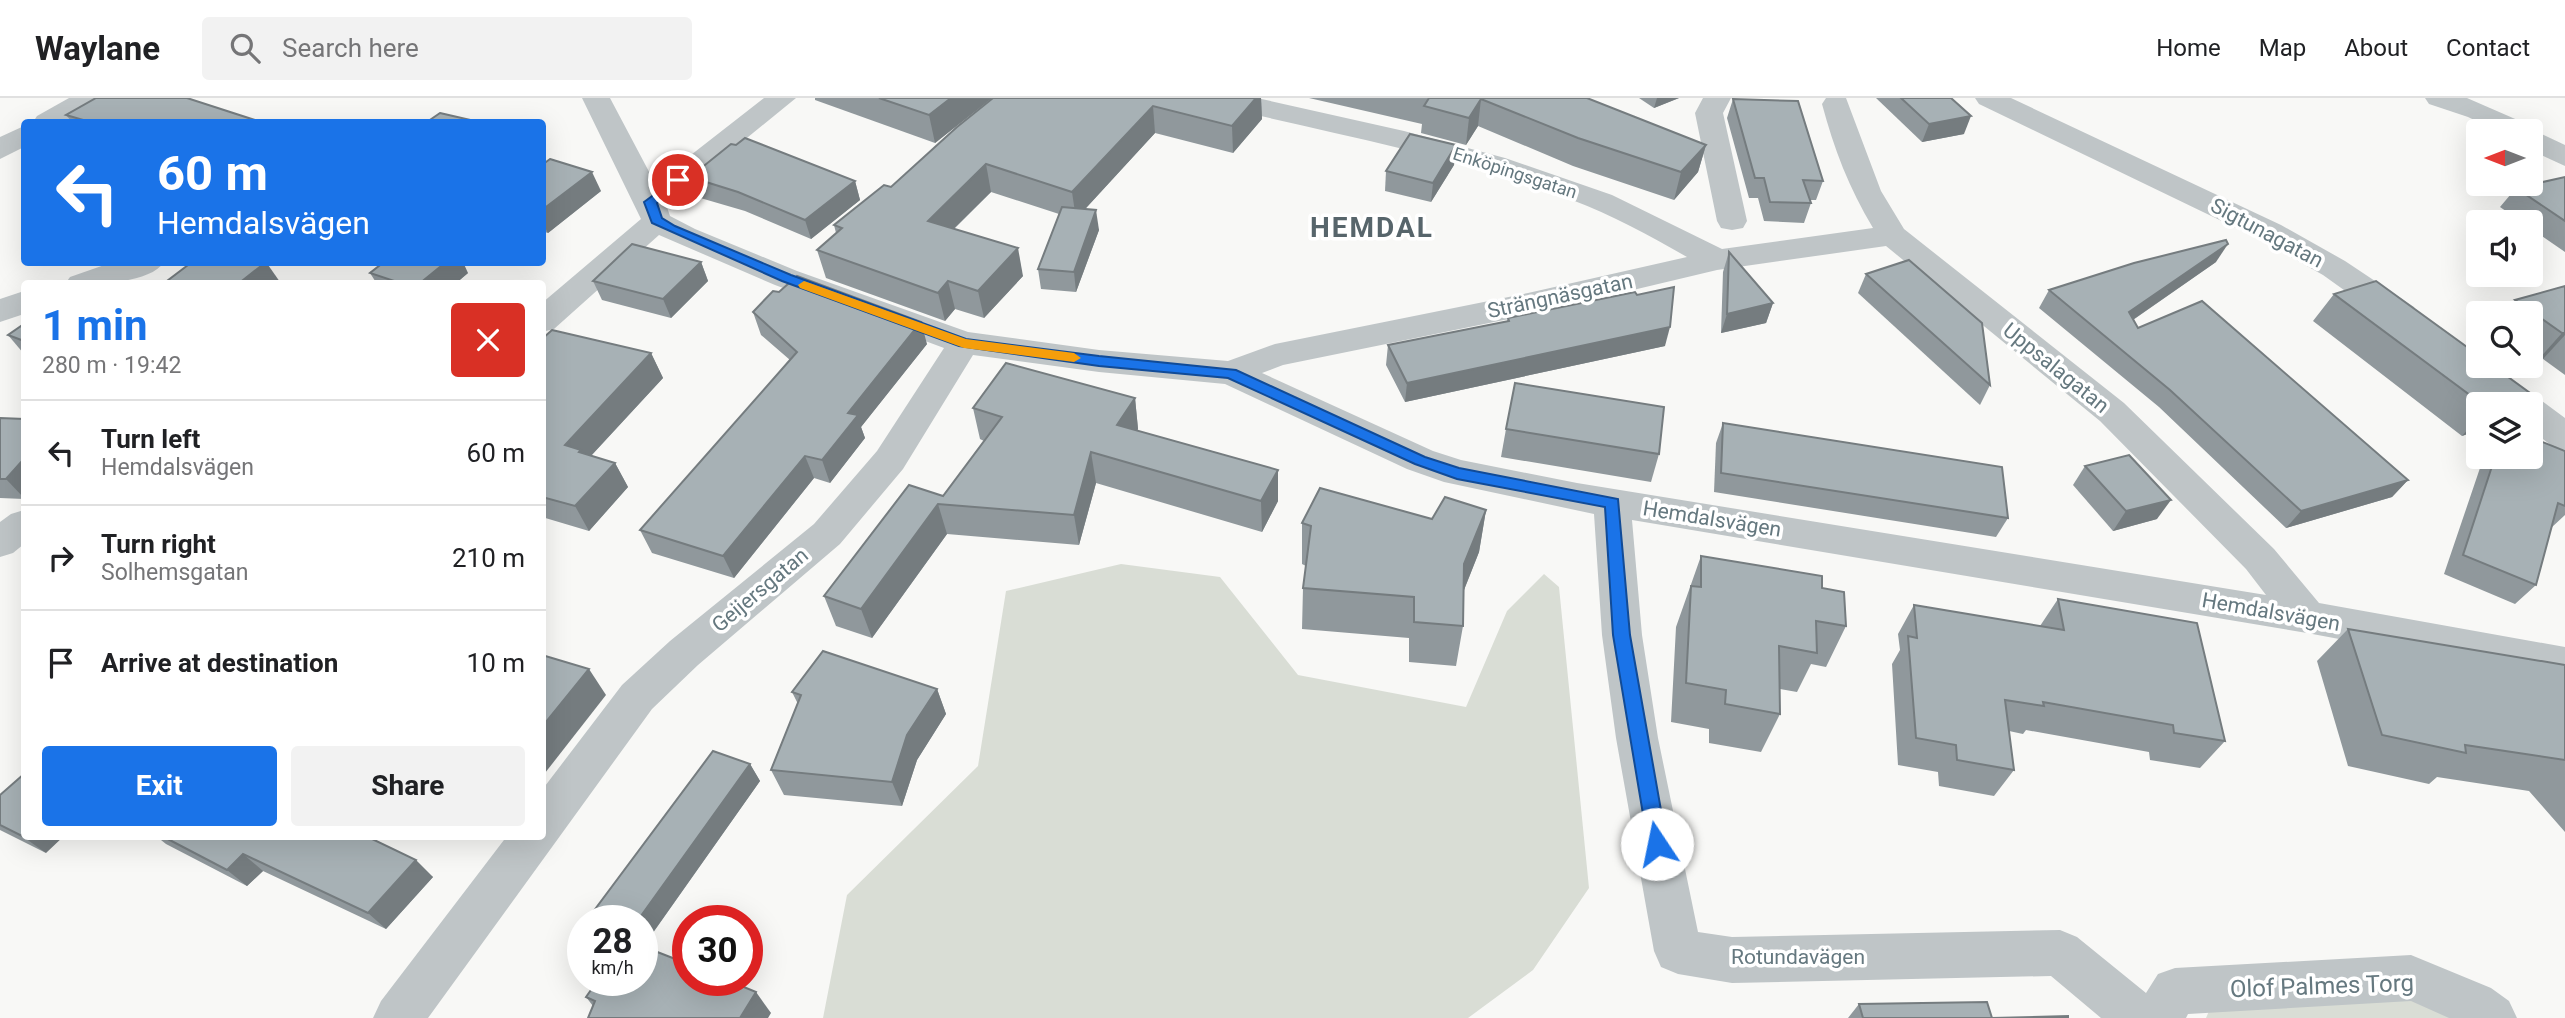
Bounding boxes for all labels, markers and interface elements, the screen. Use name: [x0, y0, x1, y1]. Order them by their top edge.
search box: [202, 17, 692, 80]
text: Waylane: [35, 29, 160, 68]
icon: search: [226, 29, 264, 67]
text: Search here: [282, 33, 419, 63]
text: Home: [2156, 34, 2221, 62]
text: Map: [2259, 34, 2306, 62]
text: About: [2344, 34, 2408, 62]
text: Contact: [2446, 34, 2530, 62]
north arrow: [2466, 119, 2543, 196]
map controls: [2466, 119, 2543, 469]
street label: Enköpingsgatan: [1451, 143, 1580, 202]
text: 60 m: [157, 145, 268, 202]
icon: left: [42, 147, 133, 238]
pin: [648, 150, 708, 210]
icon: arrive: [659, 161, 697, 199]
street label: Sigtunagatan: [2207, 193, 2327, 273]
text: Hemdalsvägen: [157, 204, 370, 242]
button: sound: [2466, 210, 2543, 287]
district label: HEMDAL: [1310, 211, 1434, 244]
street label: Strängnäsgatan: [1485, 269, 1635, 323]
text: 1 min: [42, 301, 148, 350]
button: search: [2466, 301, 2543, 378]
button: close: [451, 303, 525, 377]
street label: Uppsalagatan: [1998, 318, 2114, 418]
text: 280 m · 19:42: [42, 352, 181, 379]
button: layers: [2466, 392, 2543, 469]
text: Turn left: [101, 424, 200, 454]
icon: left: [42, 434, 80, 472]
text: 60 m: [467, 438, 525, 468]
text: Hemdalsvägen: [101, 454, 254, 481]
street label: Hemdalsvägen: [1641, 496, 1783, 542]
text: Turn right: [101, 529, 216, 559]
icon: right: [42, 539, 80, 577]
text: 210 m: [452, 543, 525, 573]
street label: Geijersgatan: [707, 543, 813, 637]
text: Solhemsgatan: [101, 559, 248, 586]
street label: Hemdalsvägen: [2200, 588, 2342, 636]
icon: arrive: [42, 644, 80, 682]
text: Arrive at destination: [101, 648, 338, 678]
text: 10 m: [467, 648, 525, 678]
button: Exit: [42, 746, 277, 826]
button: Share: [291, 746, 525, 826]
position arrow: [1620, 807, 1694, 881]
speed limit sign: 30: [672, 905, 763, 996]
text: 28: [592, 921, 633, 962]
street label: Rotundavägen: [1731, 945, 1865, 969]
text: km/h: [591, 957, 634, 978]
street label: Olof Palmes Torg: [2230, 969, 2414, 1003]

